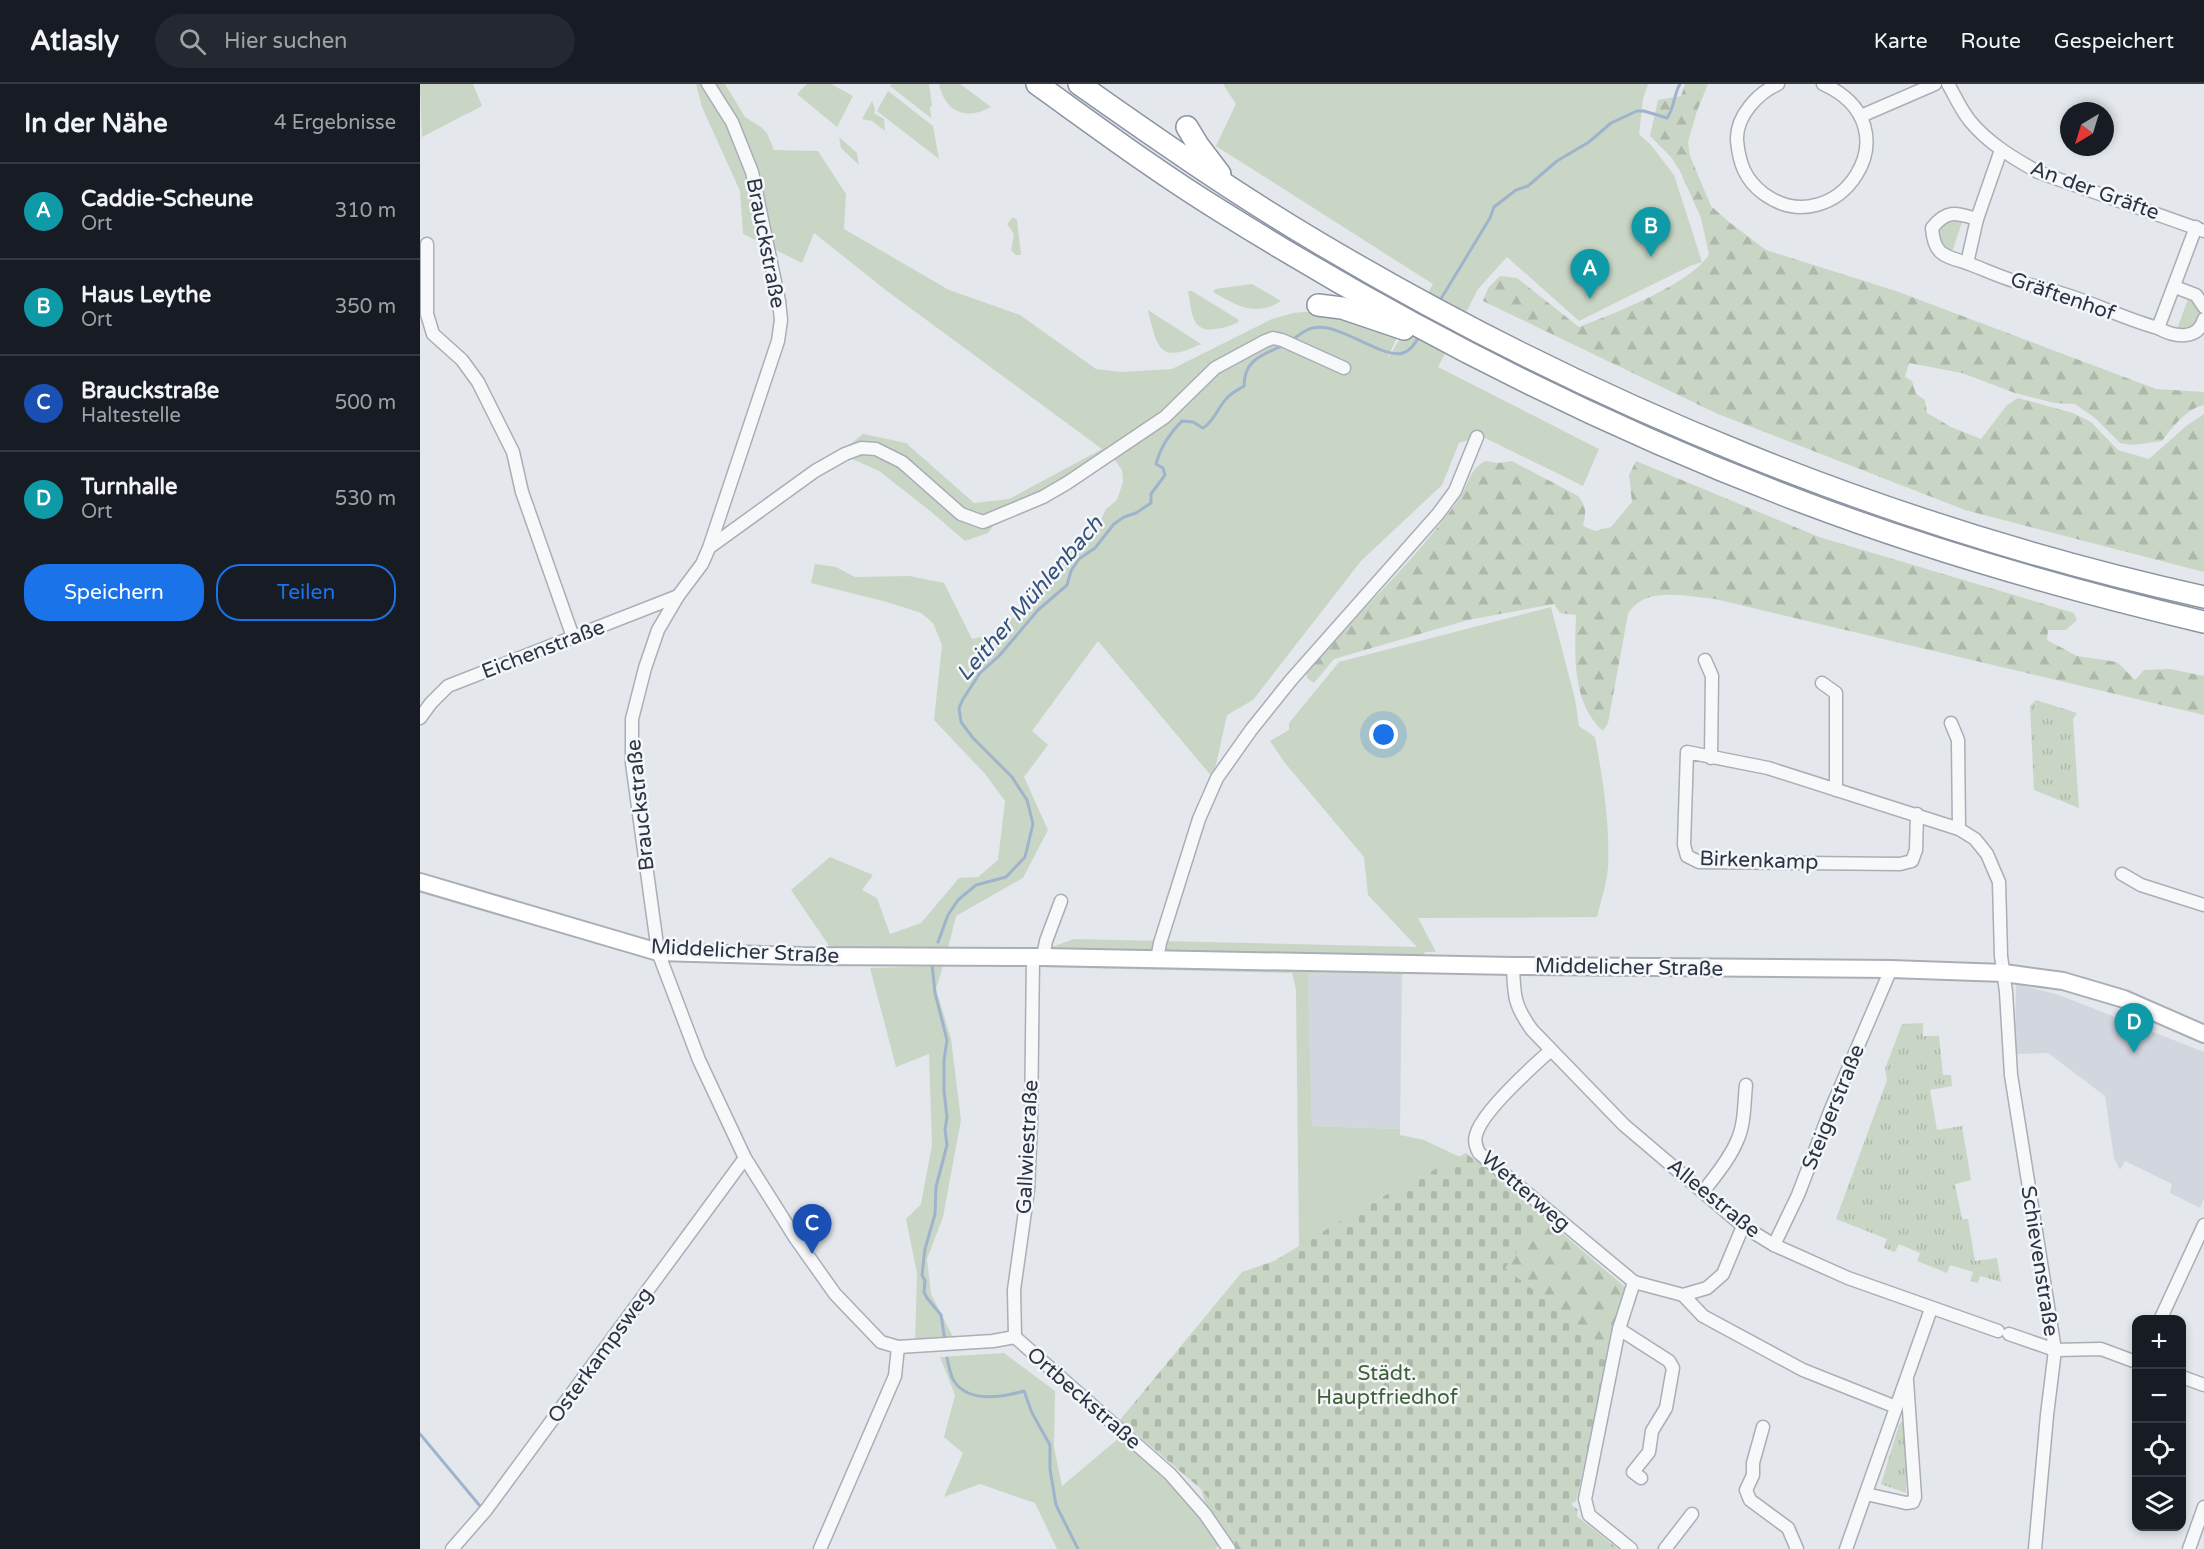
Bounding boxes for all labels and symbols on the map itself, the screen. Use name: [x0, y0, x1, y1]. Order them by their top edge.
north arrow: [2060, 102, 2114, 156]
street label: An der Gräfte: [2027, 156, 2163, 225]
street label: Brauckstraße: [741, 176, 790, 310]
pin: B: [1632, 208, 1670, 257]
pin: A: [1570, 250, 1610, 299]
street label: Gräftenhof: [2007, 267, 2119, 326]
water label: Leither Mühlenbach: [951, 511, 1109, 686]
street label: Eichenstraße: [478, 615, 608, 684]
your location: [1369, 720, 1398, 749]
street label: Brauckstraße: [621, 738, 660, 872]
street label: Birkenkamp: [1699, 846, 1819, 875]
street label: Middelicher Straße: [650, 934, 840, 969]
street label: Middelicher Straße: [1535, 953, 1724, 982]
pin: D: [2114, 1004, 2154, 1053]
street label: Steigerstraße: [1797, 1041, 1870, 1174]
street label: Gallwiestraße: [1011, 1079, 1044, 1215]
street label: Wetterweg: [1476, 1146, 1575, 1237]
street label: Alleestraße: [1662, 1153, 1765, 1244]
street label: Schievenstraße: [2015, 1184, 2064, 1338]
pin: C: [792, 1204, 832, 1254]
street label: Osterkampsweg: [543, 1282, 658, 1428]
street label: Ortbeckstraße: [1021, 1342, 1146, 1455]
park label: Städt. Hauptfriedhof: [1316, 1361, 1458, 1410]

